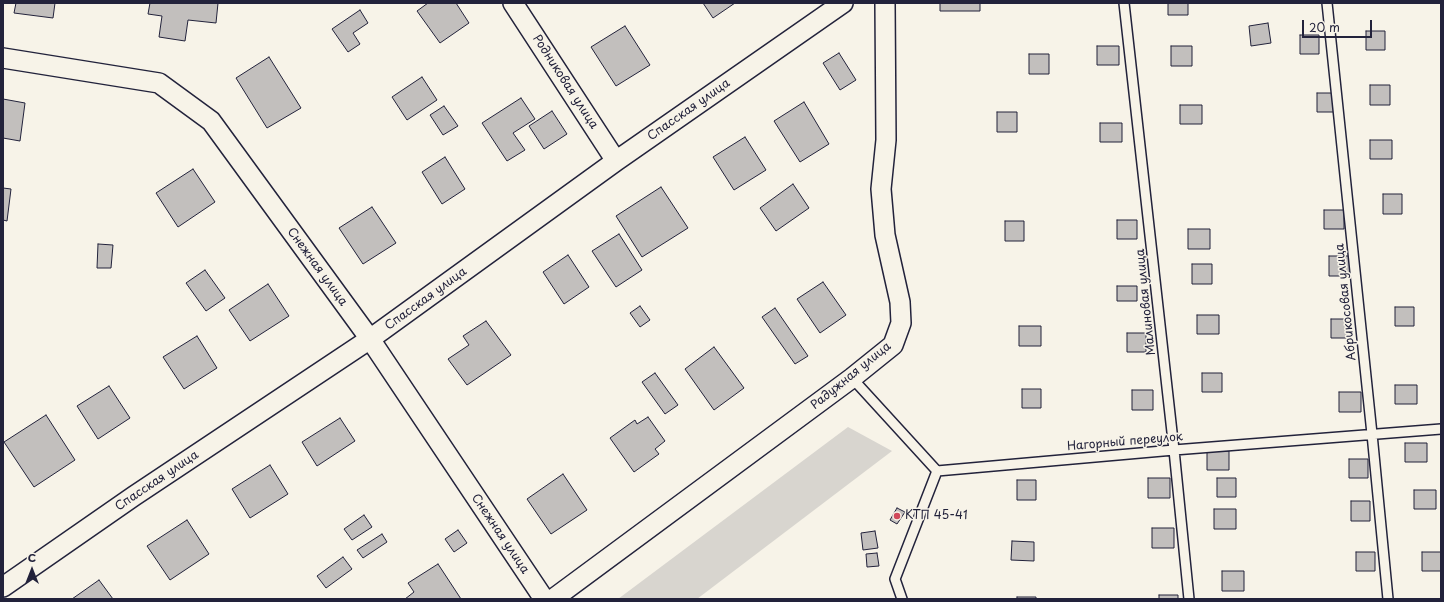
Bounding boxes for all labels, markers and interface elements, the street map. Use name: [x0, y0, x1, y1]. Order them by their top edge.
scale bar: [1304, 12, 1374, 38]
text: 20 m: [1309, 18, 1340, 36]
street label: Родниковая улица: [529, 32, 601, 132]
street label: Спасская улица: [645, 76, 733, 144]
street label: Снежная улица: [284, 225, 350, 309]
street label: Абрикосовая улица: [1333, 243, 1359, 361]
street label: Малиновая улица: [1133, 248, 1159, 356]
street label: Спасская улица: [382, 265, 470, 333]
street label: Радужная улица: [808, 339, 894, 413]
street label: Нагорный переулок: [1066, 430, 1184, 454]
street label: Спасская улица: [113, 448, 201, 514]
street label: Снежная улица: [468, 491, 532, 577]
place label: КТП 45-41: [905, 509, 968, 523]
marker: КТП 45-41: [892, 511, 902, 521]
text: С: [28, 549, 36, 566]
north arrow: [12, 550, 52, 590]

